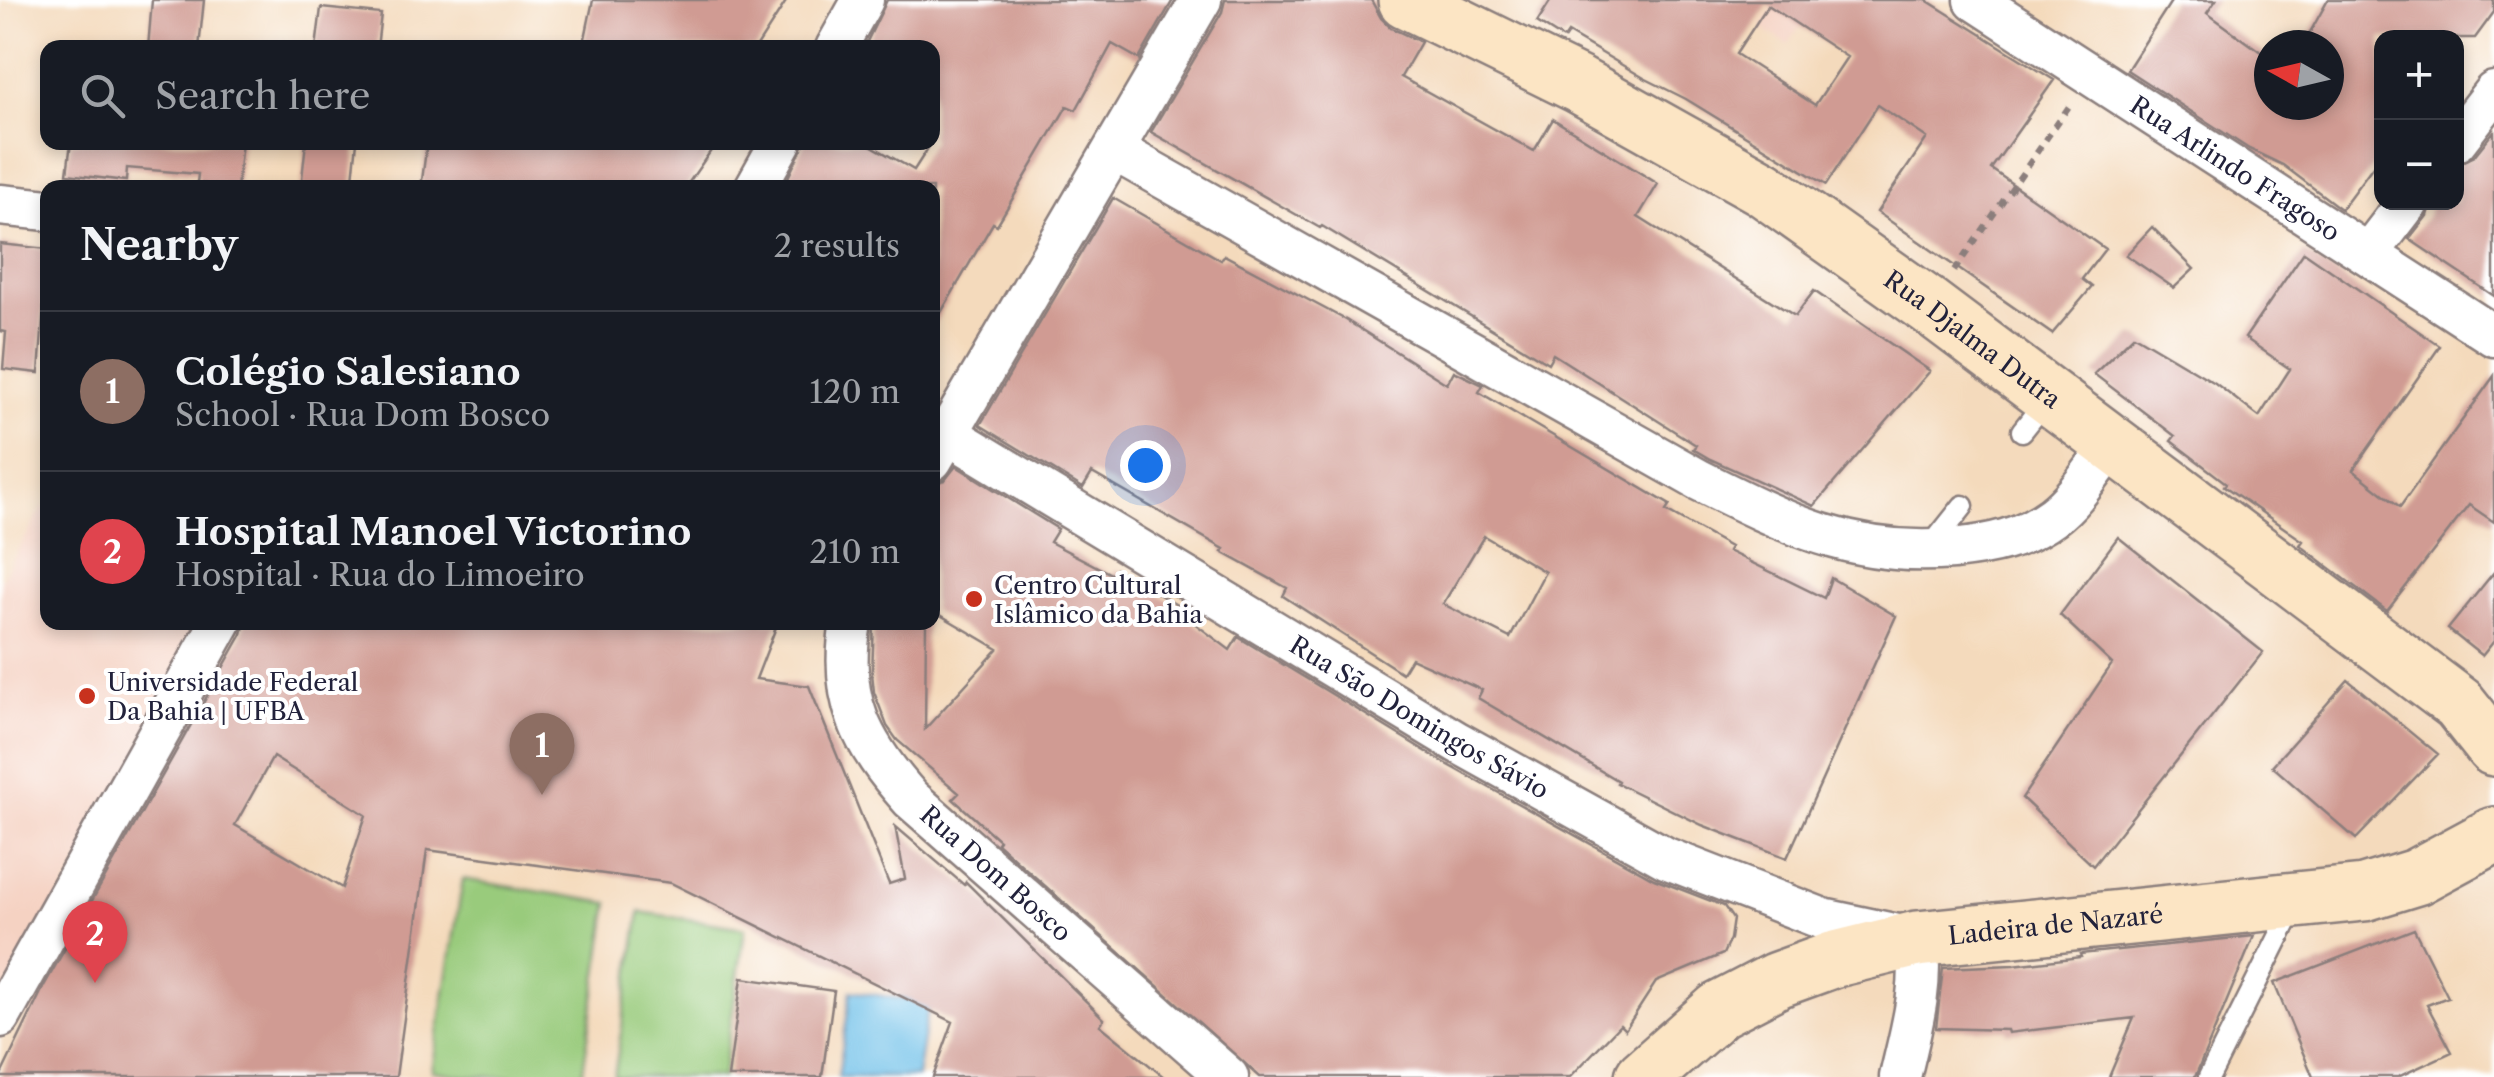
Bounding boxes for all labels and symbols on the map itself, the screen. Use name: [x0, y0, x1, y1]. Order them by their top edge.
north arrow: [2254, 30, 2344, 120]
street label: Rua Arlindo Fragoso: [2124, 90, 2346, 248]
street label: Rua Djalma Dutra: [1878, 264, 2067, 416]
your location: [1120, 440, 1171, 491]
place label: Centro Cultural Islâmico da Bahia: [994, 570, 1203, 630]
marker: Centro Cultural Islâmico da Bahia: [963, 588, 985, 610]
street label: Rua São Domingos Sávio: [1284, 629, 1554, 806]
place label: Universidade Federal Da Bahia | UFBA: [107, 667, 358, 727]
marker: Universidade Federal Da Bahia | UFBA: [76, 685, 98, 707]
pin: 1: [510, 712, 574, 795]
street label: Rua Dom Bosco: [914, 799, 1078, 948]
street label: Ladeira de Nazaré: [1947, 899, 2165, 952]
pin: 2: [62, 900, 128, 983]

